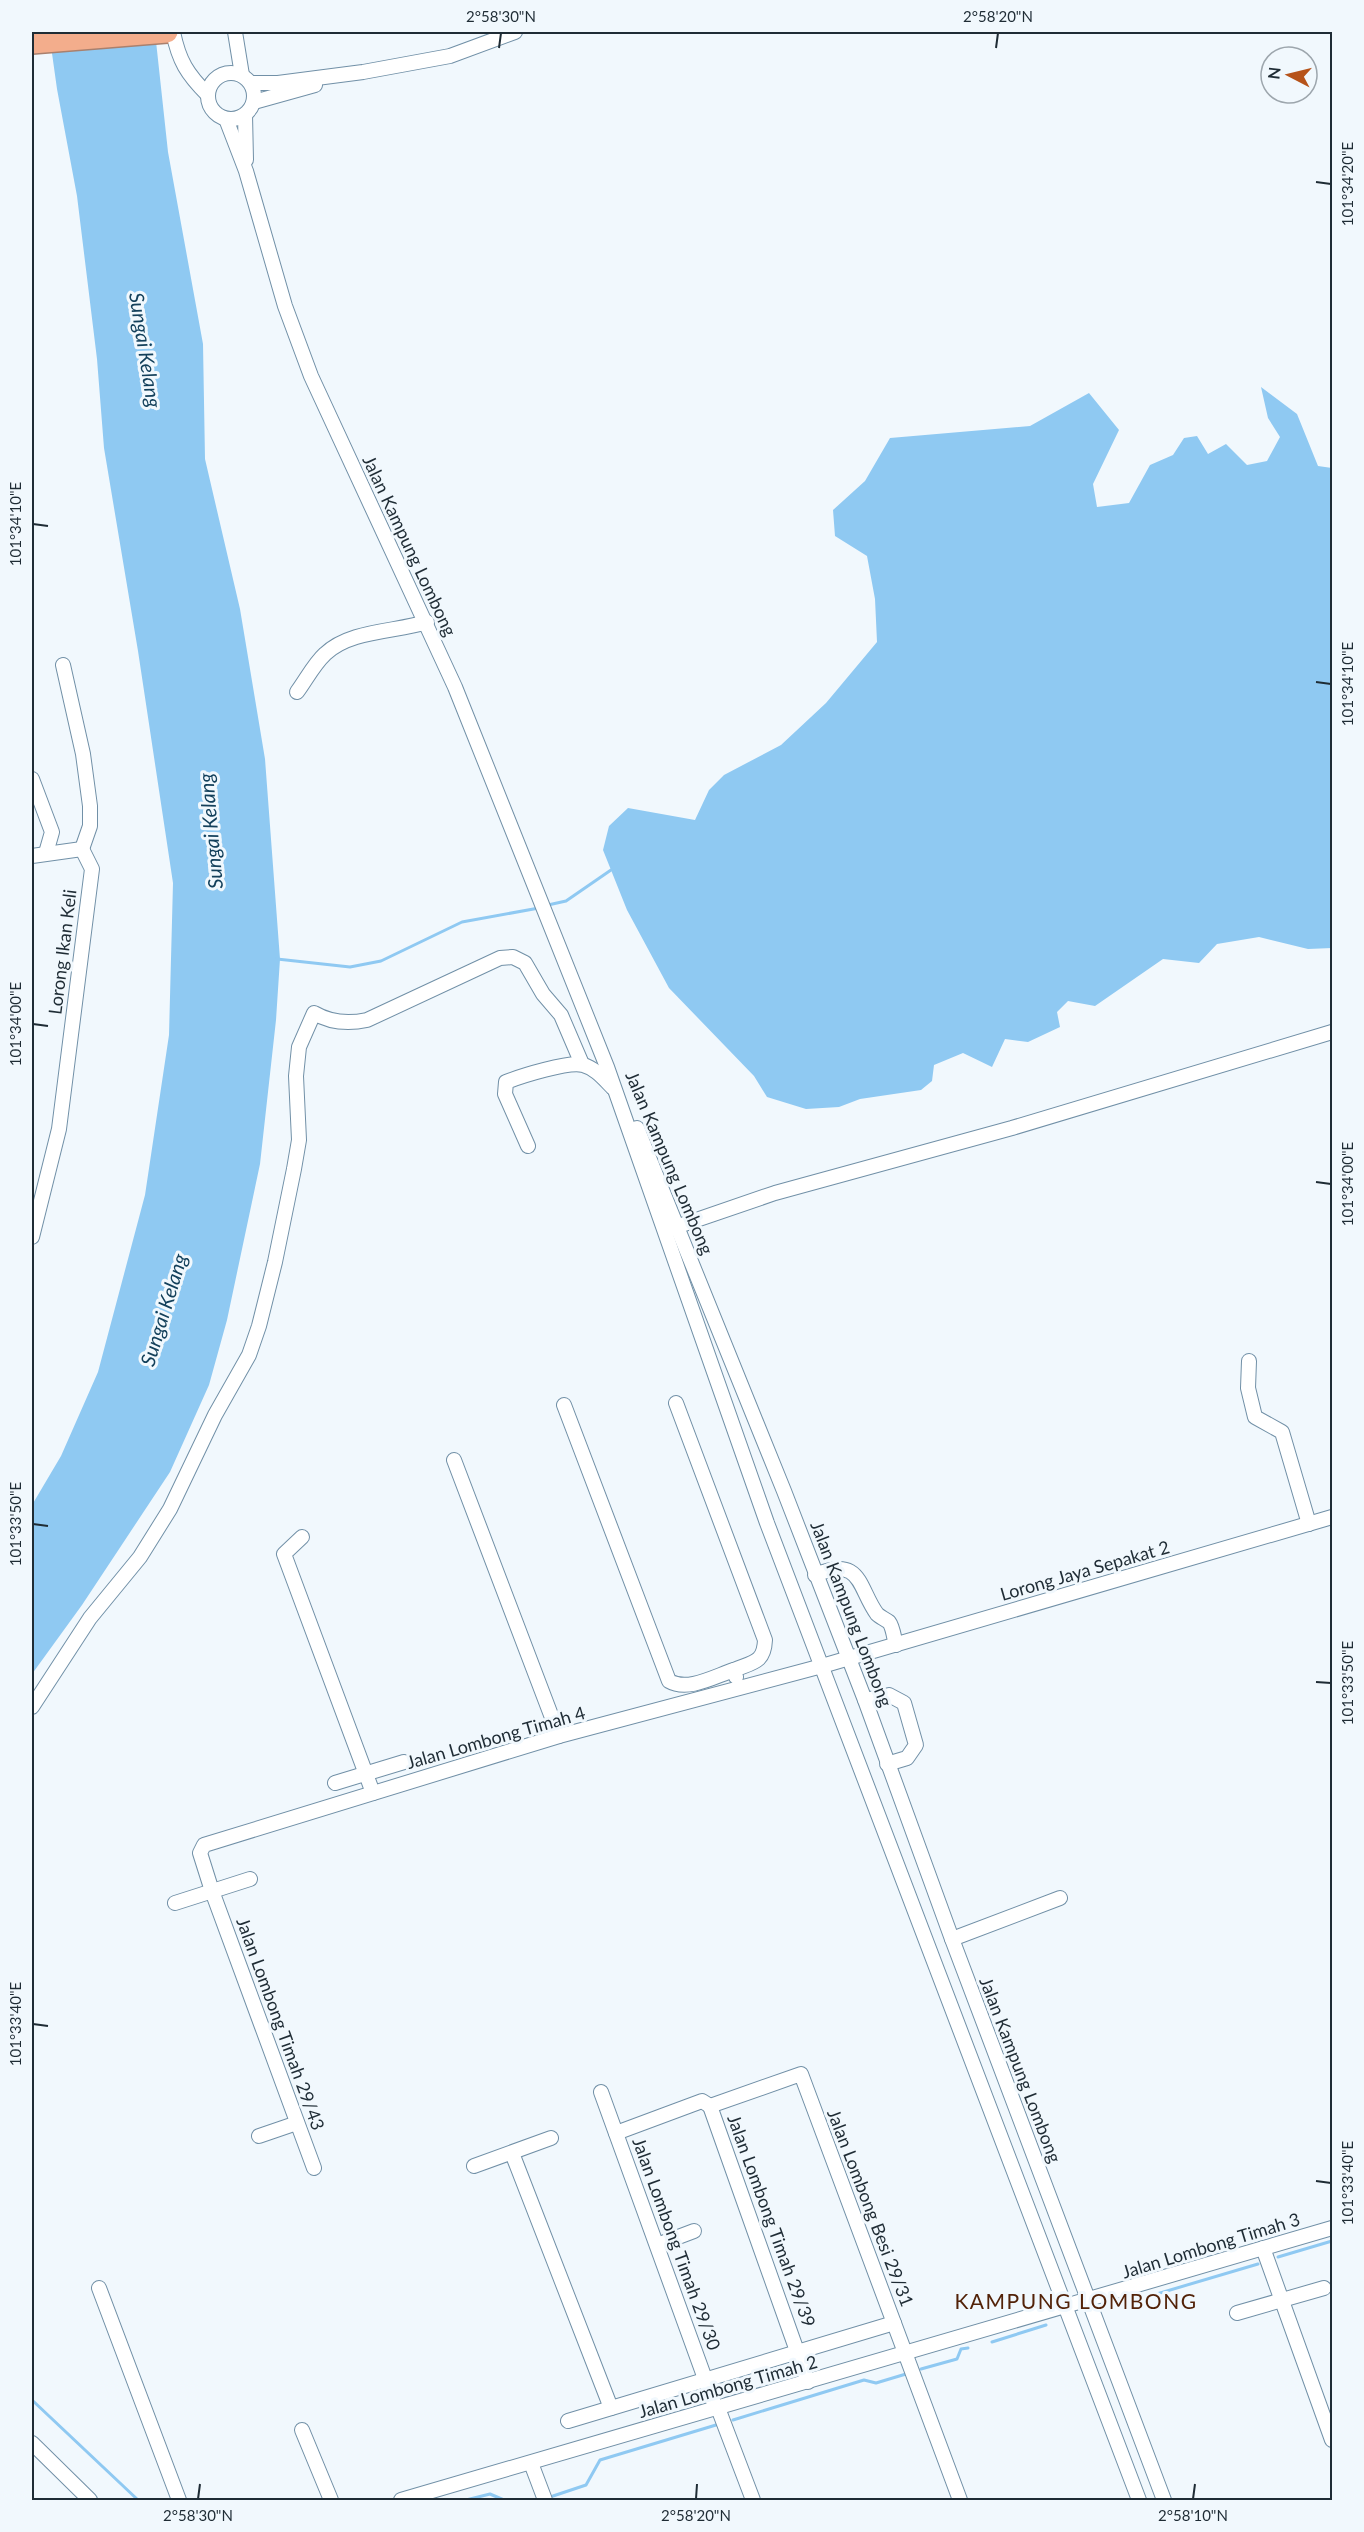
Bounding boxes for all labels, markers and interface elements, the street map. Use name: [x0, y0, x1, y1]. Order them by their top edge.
text: 2°58'30"N: [466, 7, 536, 25]
text: 2°58'20"N: [963, 7, 1033, 25]
north arrow: [1259, 45, 1319, 105]
text: N: [1263, 66, 1284, 80]
text: 101°34'20"E: [1338, 142, 1356, 226]
water label: Sungai Kelang: [125, 291, 167, 409]
street label: Jalan Kampung Lombong: [358, 452, 462, 640]
text: 101°34'10"E: [6, 482, 24, 566]
text: 101°34'10"E: [1338, 642, 1356, 726]
water label: Sungai Kelang: [193, 772, 227, 890]
street label: Lorong Ikan Keli: [43, 888, 81, 1016]
text: 101°34'00"E: [6, 982, 24, 1066]
street label: Jalan Kampung Lombong: [621, 1068, 719, 1258]
text: 101°34'00"E: [1338, 1142, 1356, 1226]
water label: Sungai Kelang: [135, 1250, 192, 1369]
text: 101°33'50"E: [6, 1482, 24, 1566]
street label: Jalan Kampung Lombong: [806, 1518, 898, 1710]
street label: Lorong Jaya Sepakat 2: [998, 1535, 1172, 1605]
text: 101°33'50"E: [1338, 1641, 1356, 1725]
street label: Jalan Lombong Timah 4: [404, 1701, 588, 1773]
street label: Jalan Lombong Timah 29/43: [232, 1914, 330, 2133]
street label: Jalan Kampung Lombong: [975, 1974, 1067, 2166]
text: 101°33'40"E: [6, 1982, 24, 2066]
street label: Jalan Lombong Besi 29/31: [823, 2106, 919, 2309]
street label: Jalan Lombong Timah 29/39: [723, 2111, 821, 2330]
street label: Jalan Lombong Timah 29/30: [628, 2134, 726, 2353]
text: 101°33'40"E: [1338, 2141, 1356, 2225]
street label: Jalan Lombong Timah 3: [1119, 2207, 1302, 2283]
district label: KAMPUNG LOMBONG: [954, 2288, 1198, 2313]
street label: Jalan Lombong Timah 2: [636, 2350, 820, 2422]
text: 2°58'30"N: [163, 2506, 233, 2524]
text: 2°58'20"N: [661, 2506, 731, 2524]
text: 2°58'10"N: [1158, 2506, 1228, 2524]

